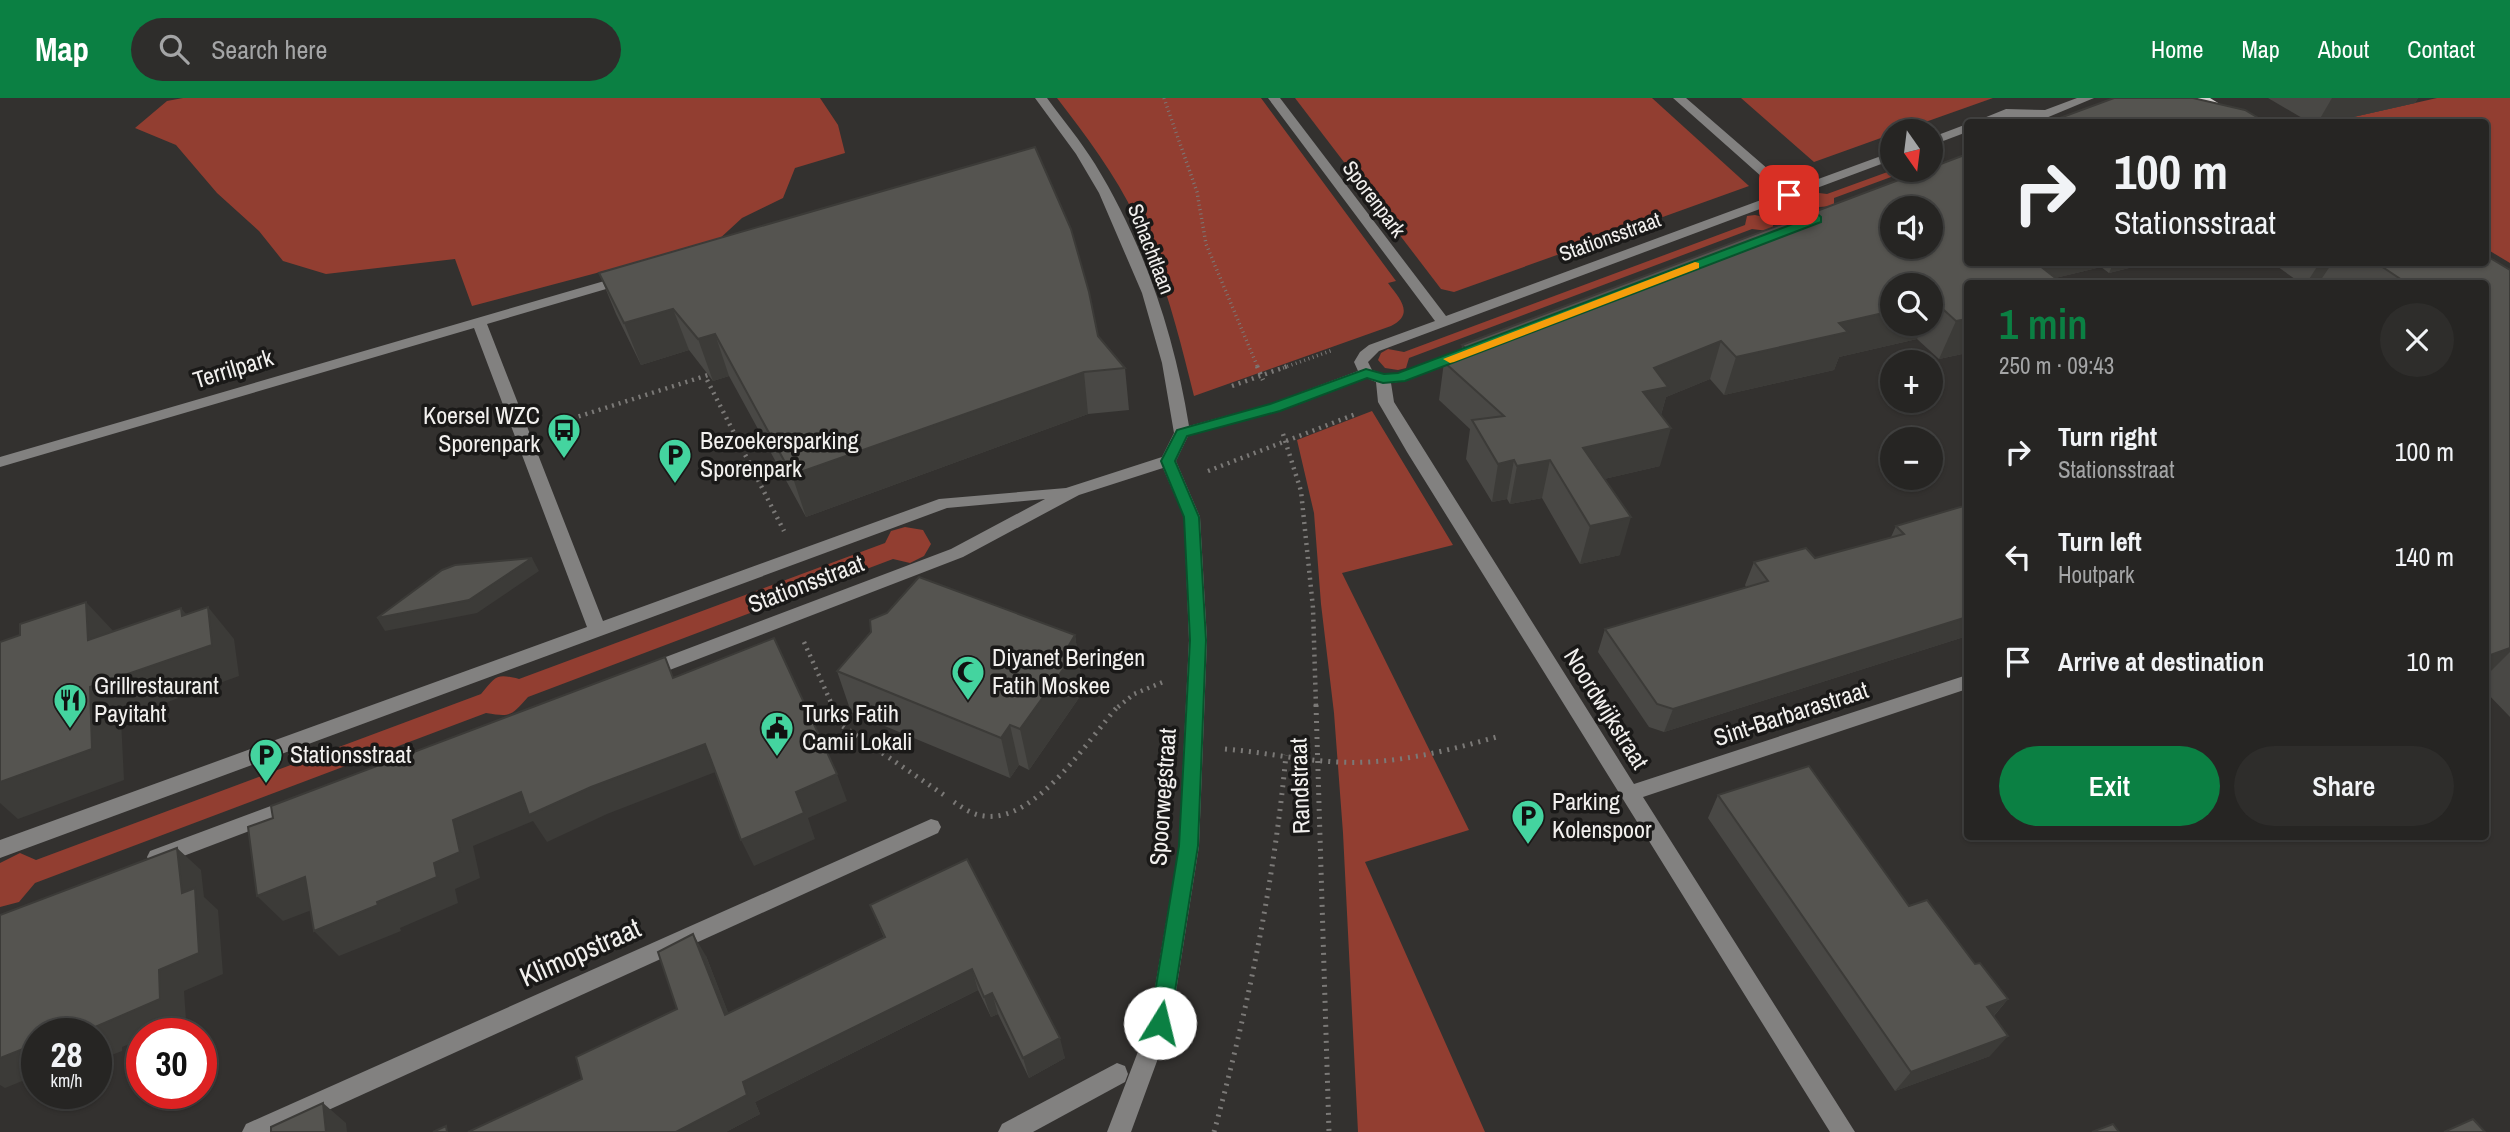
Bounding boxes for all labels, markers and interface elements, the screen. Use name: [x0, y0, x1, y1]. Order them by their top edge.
search box: [131, 18, 621, 81]
text: Map: [35, 27, 89, 71]
icon: search: [155, 30, 193, 68]
text: Search here: [211, 32, 327, 67]
text: Home: [2151, 33, 2203, 65]
text: Map: [2241, 33, 2280, 65]
text: About: [2318, 33, 2369, 65]
text: Contact: [2407, 33, 2475, 65]
north arrow: [1880, 119, 1942, 182]
map controls: [1880, 119, 1943, 490]
text: 100 m: [2114, 138, 2228, 204]
icon: right: [1999, 147, 2090, 238]
street label: Sporenpark: [1336, 154, 1413, 243]
pin: [1759, 165, 1819, 225]
icon: arrive: [1770, 176, 1808, 214]
button: sound: [1880, 196, 1943, 259]
street label: Schachtlaan: [1121, 199, 1182, 298]
text: Stationsstraat: [2114, 201, 2276, 244]
street label: Stationsstraat: [1555, 205, 1665, 268]
button: search: [1880, 273, 1943, 336]
text: 1 min: [1999, 296, 2088, 352]
button: close: [2380, 303, 2454, 377]
street label: Terrilpark: [189, 341, 277, 395]
button: +: [1880, 350, 1943, 413]
text: 250 m · 09:43: [1999, 350, 2114, 381]
place label: Koersel WZC Sporenpark: [423, 399, 540, 459]
bus stop icon: Koersel WZC Sporenpark: [545, 411, 583, 460]
text: Turn right: [2058, 419, 2157, 454]
place label: Bezoekersparking Sporenpark: [700, 424, 859, 484]
button: −: [1880, 427, 1943, 490]
icon: right: [1999, 433, 2037, 471]
text: 100 m: [2395, 434, 2454, 469]
parking icon: Bezoekersparking Sporenpark: [656, 436, 694, 485]
text: Stationsstraat: [2058, 454, 2174, 485]
text: Turn left: [2058, 524, 2142, 559]
icon: left: [1999, 538, 2037, 576]
text: 140 m: [2395, 539, 2454, 574]
street label: Stationsstraat: [743, 546, 869, 620]
text: Houtpark: [2058, 559, 2135, 590]
place label: Diyanet Beringen Fatih Moskee: [992, 641, 1145, 701]
street label: Noordwijkstraat: [1557, 642, 1657, 775]
icon: arrive: [1999, 643, 2037, 681]
text: Arrive at destination: [2058, 644, 2264, 679]
text: 10 m: [2407, 644, 2454, 679]
mosque icon: Diyanet Beringen Fatih Moskee: [949, 653, 987, 702]
place label: Grillrestaurant Payitaht: [94, 669, 219, 729]
street label: Sint-Barbarastraat: [1709, 673, 1873, 753]
restaurant icon: Grillrestaurant Payitaht: [51, 681, 89, 730]
place label: Turks Fatih Camii Lokali: [802, 697, 912, 757]
public building icon: Turks Fatih Camii Lokali: [758, 709, 796, 758]
street label: Spoorwegstraat: [1141, 727, 1183, 867]
parking icon: Stationsstraat: [247, 736, 285, 785]
street label: Randstraat: [1281, 737, 1317, 835]
place label: Stationsstraat: [290, 738, 412, 770]
button: Exit: [1999, 746, 2220, 826]
button: Share: [2234, 746, 2454, 826]
place label: Parking Kolenspoor: [1552, 785, 1652, 845]
parking icon: Parking Kolenspoor: [1509, 797, 1547, 846]
street label: Klimopstraat: [513, 908, 647, 996]
position arrow: [1123, 986, 1197, 1060]
speed limit sign: 30: [126, 1018, 217, 1109]
text: 28: [51, 1031, 82, 1078]
text: km/h: [51, 1068, 83, 1093]

